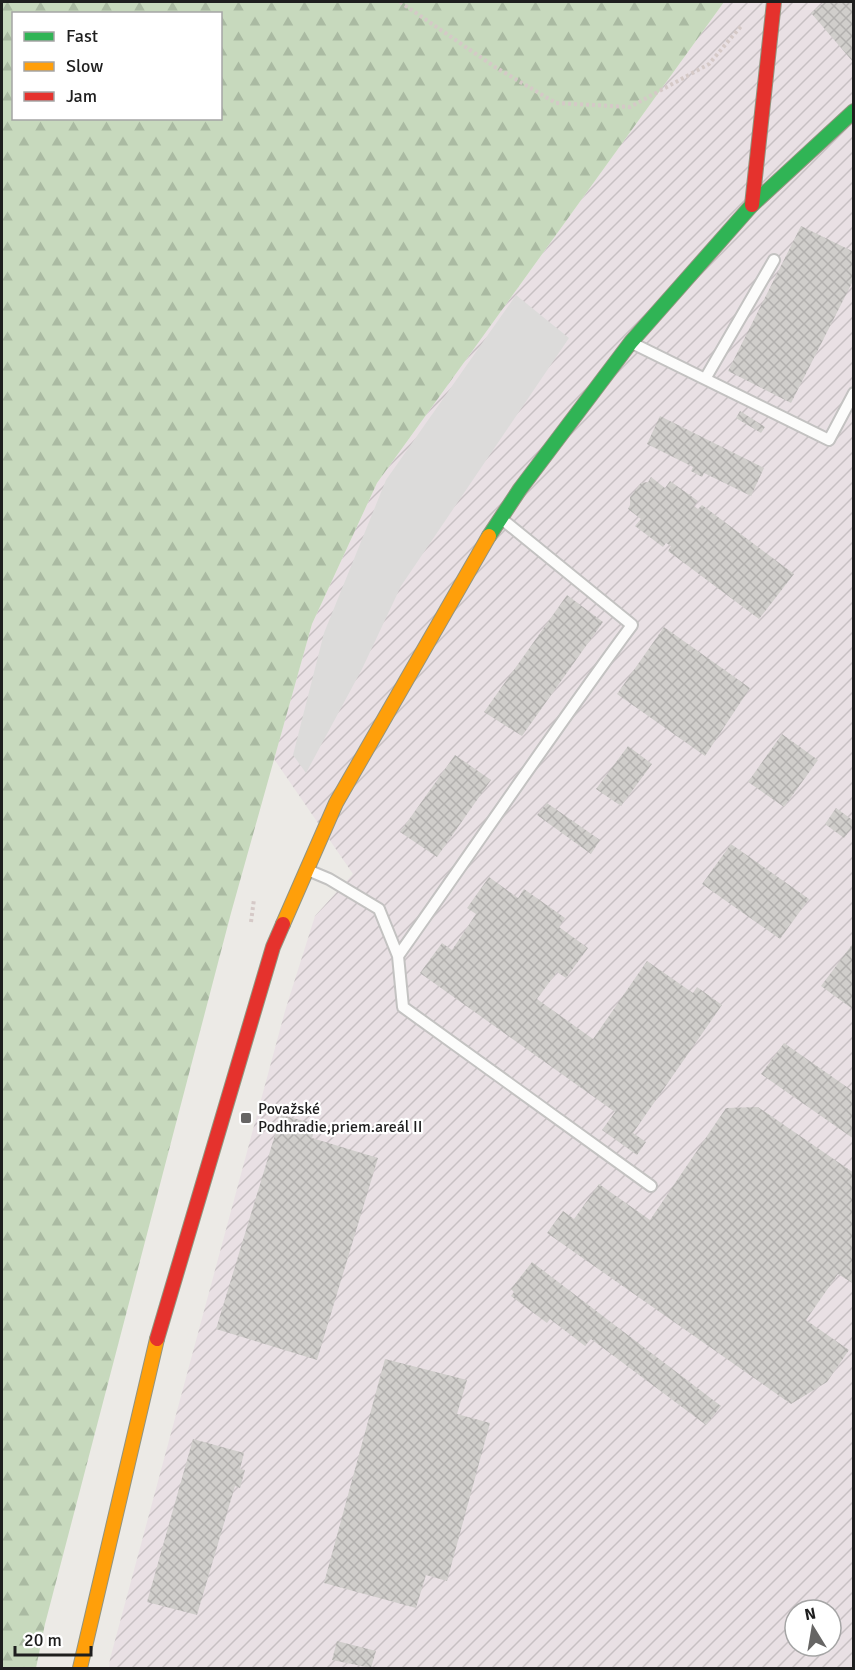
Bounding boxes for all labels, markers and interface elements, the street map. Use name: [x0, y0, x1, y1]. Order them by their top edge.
legend: [12, 12, 222, 120]
text: Fast: [66, 25, 98, 47]
text: Slow: [66, 55, 103, 77]
text: Jam: [66, 85, 97, 107]
place label: Považské Podhradie,priem.areál II: [258, 1099, 422, 1137]
marker: Považské Podhradie,priem.areál II: [239, 1111, 253, 1125]
north arrow: [783, 1598, 843, 1658]
text: N: [803, 1603, 818, 1625]
scale bar: [15, 1619, 92, 1657]
text: 20 m: [24, 1629, 62, 1651]

